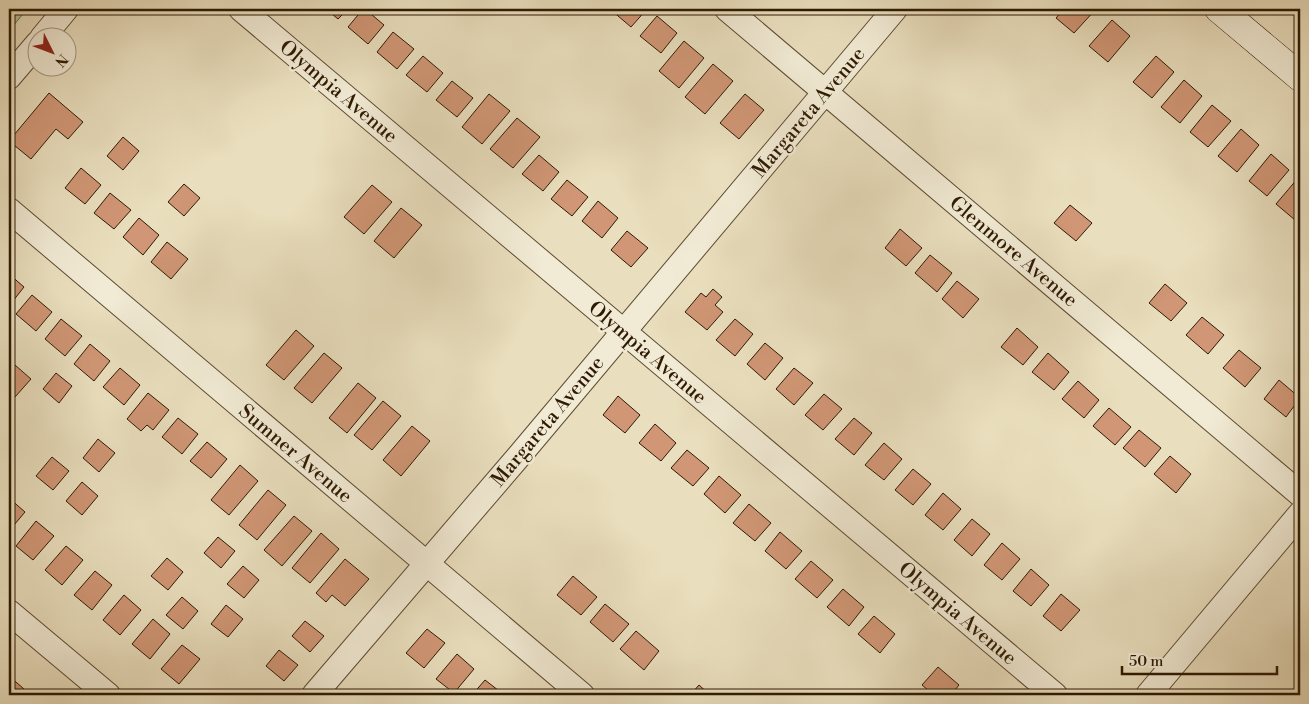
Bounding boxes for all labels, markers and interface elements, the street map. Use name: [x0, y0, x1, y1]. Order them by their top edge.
north arrow: [28, 28, 78, 78]
street label: Olympia Avenue: [274, 35, 402, 149]
street label: Margareta Avenue: [747, 43, 871, 183]
text: N: [51, 50, 71, 70]
street label: Glenmore Avenue: [944, 191, 1082, 313]
street label: Olympia Avenue: [583, 296, 711, 410]
street label: Margareta Avenue: [486, 352, 610, 492]
street label: Sumner Avenue: [233, 399, 357, 509]
street label: Olympia Avenue: [893, 557, 1021, 671]
scale bar: [1122, 644, 1276, 676]
text: 50 m: [1129, 652, 1163, 671]

